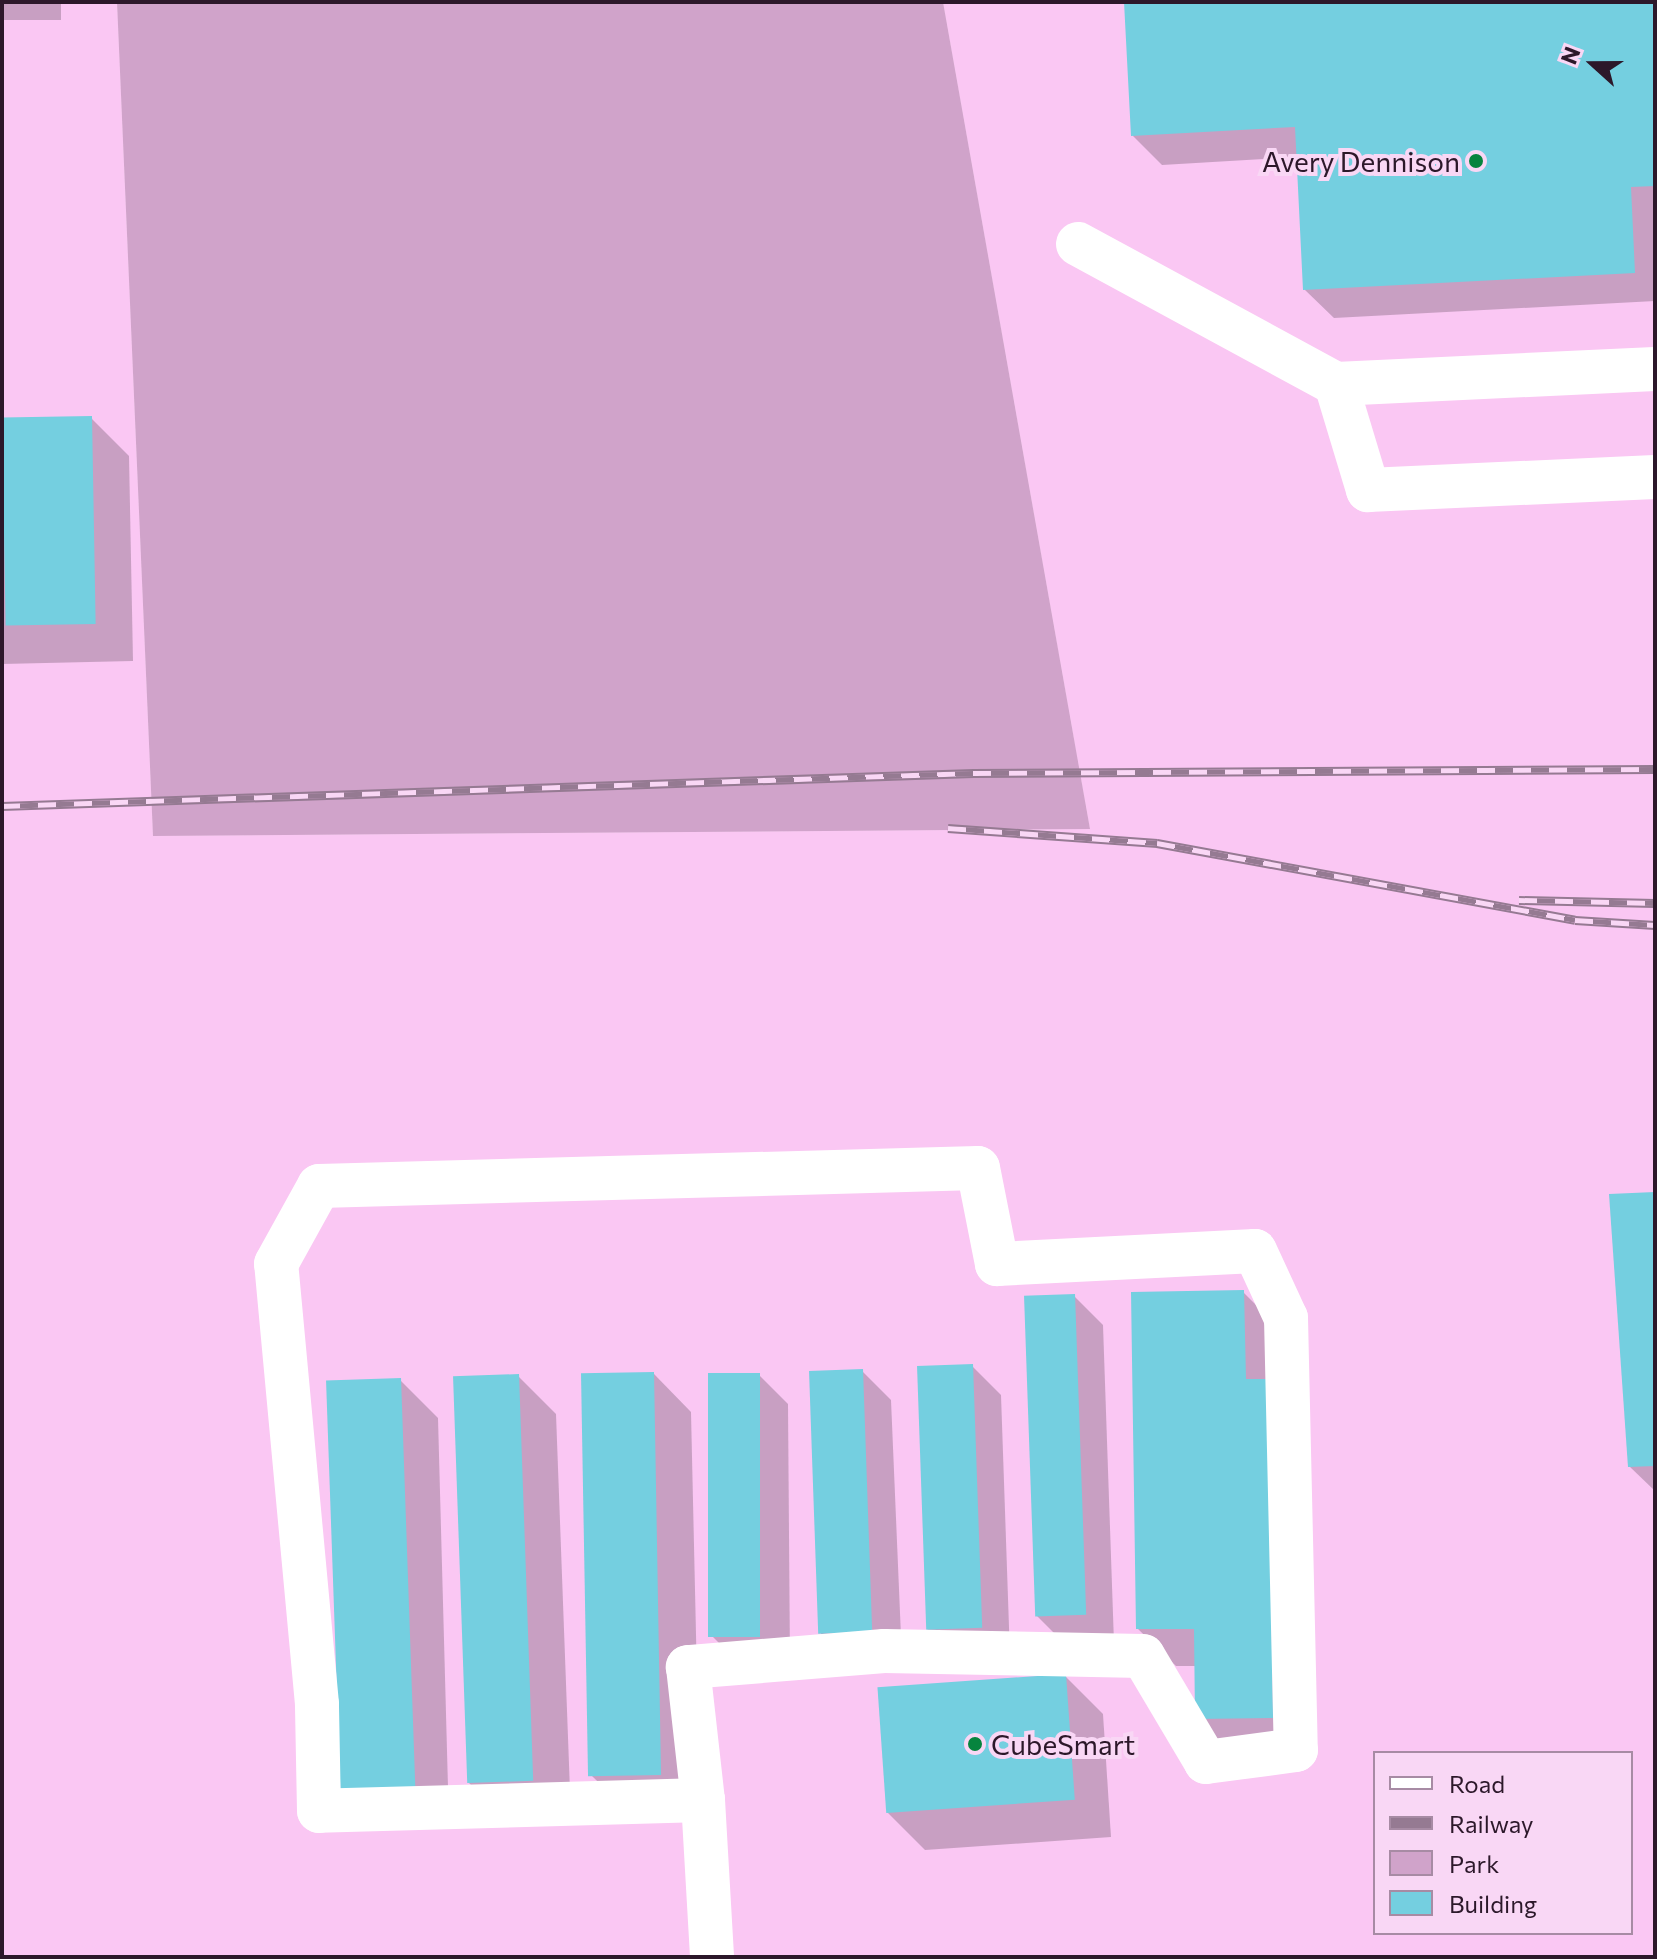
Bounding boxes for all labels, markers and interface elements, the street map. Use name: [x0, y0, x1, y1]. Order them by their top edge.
north arrow: [1553, 24, 1633, 104]
text: N: [1555, 43, 1586, 68]
place label: Avery Dennison: [1262, 144, 1460, 178]
marker: Avery Dennison: [1467, 152, 1485, 170]
place label: CubeSmart: [991, 1727, 1135, 1761]
marker: CubeSmart: [966, 1735, 984, 1753]
legend: [1373, 1751, 1633, 1935]
text: Road: [1449, 1769, 1505, 1798]
text: Railway: [1449, 1809, 1534, 1838]
text: Park: [1449, 1849, 1499, 1878]
text: Building: [1449, 1889, 1537, 1918]

